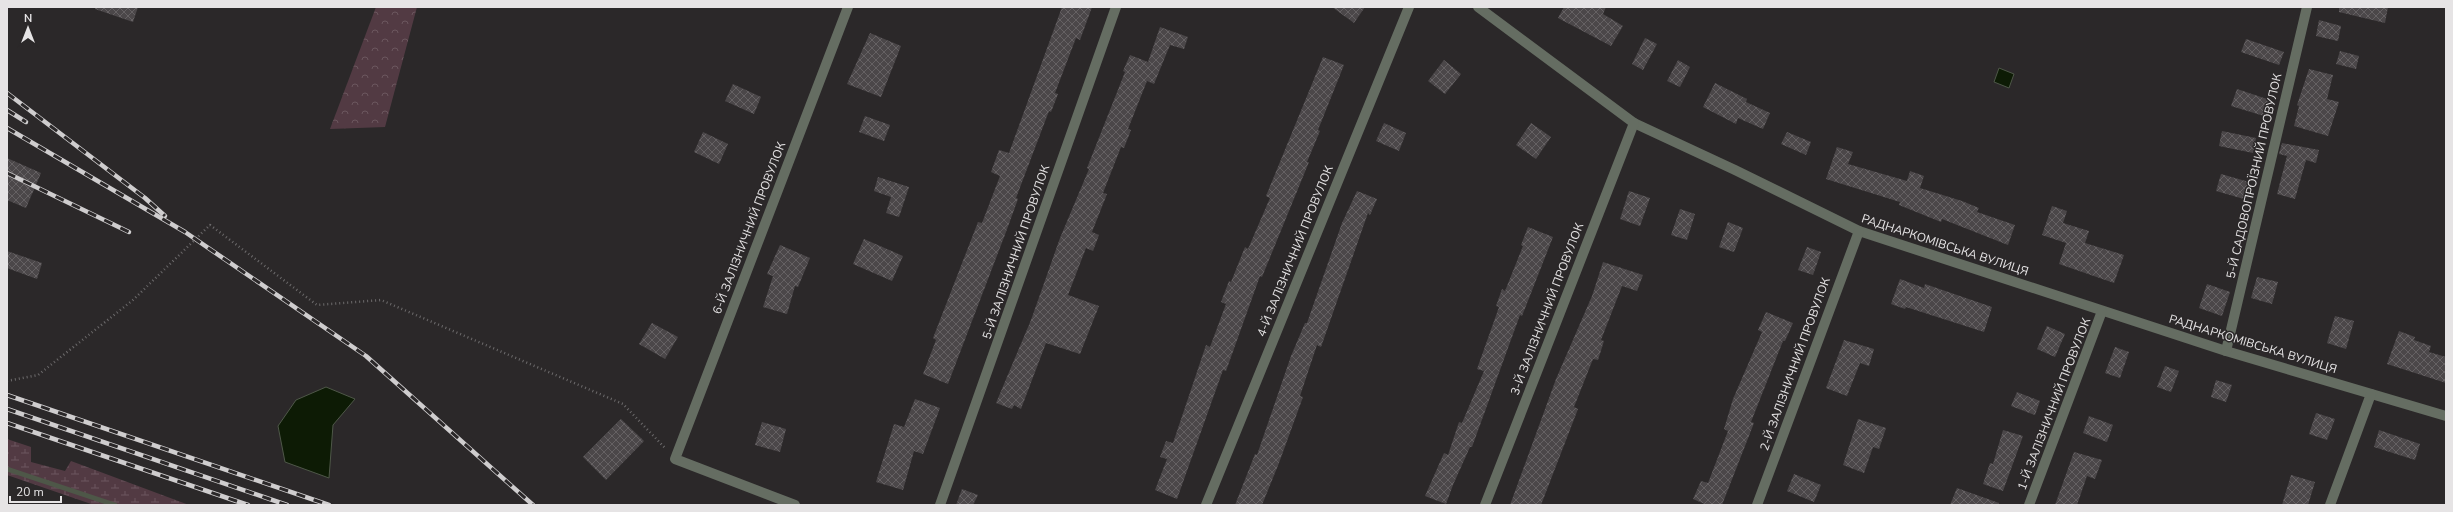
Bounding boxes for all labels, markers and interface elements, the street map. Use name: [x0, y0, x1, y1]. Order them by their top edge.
north arrow: [8, 8, 48, 48]
text: N: [24, 11, 32, 26]
street label: 5-Й САДОВОПРОЇЗНИЙ ПРОВУЛОК: [2223, 71, 2286, 280]
street label: 6-Й ЗАЛІЗНИЧНИЙ ПРОВУЛОК: [709, 139, 789, 316]
street label: 5-Й ЗАЛІЗНИЧНИЙ ПРОВУЛОК: [979, 162, 1054, 341]
street label: 4-Й ЗАЛІЗНИЧНИЙ ПРОВУЛОК: [1253, 163, 1337, 339]
street label: РАДНАРКОМІВСЬКА ВУЛИЦЯ: [1859, 210, 2031, 280]
street label: 3-Й ЗАЛІЗНИЧНИЙ ПРОВУЛОК: [1507, 220, 1587, 397]
street label: 2-Й ЗАЛІЗНИЧНИЙ ПРОВУЛОК: [1756, 275, 1834, 453]
street label: РАДНАРКОМІВСЬКА ВУЛИЦЯ: [2167, 311, 2339, 377]
street label: 1-Й ЗАЛІЗНИЧНИЙ ПРОВУЛОК: [2014, 315, 2094, 492]
scale bar: [10, 478, 61, 504]
text: 20 m: [16, 484, 44, 500]

